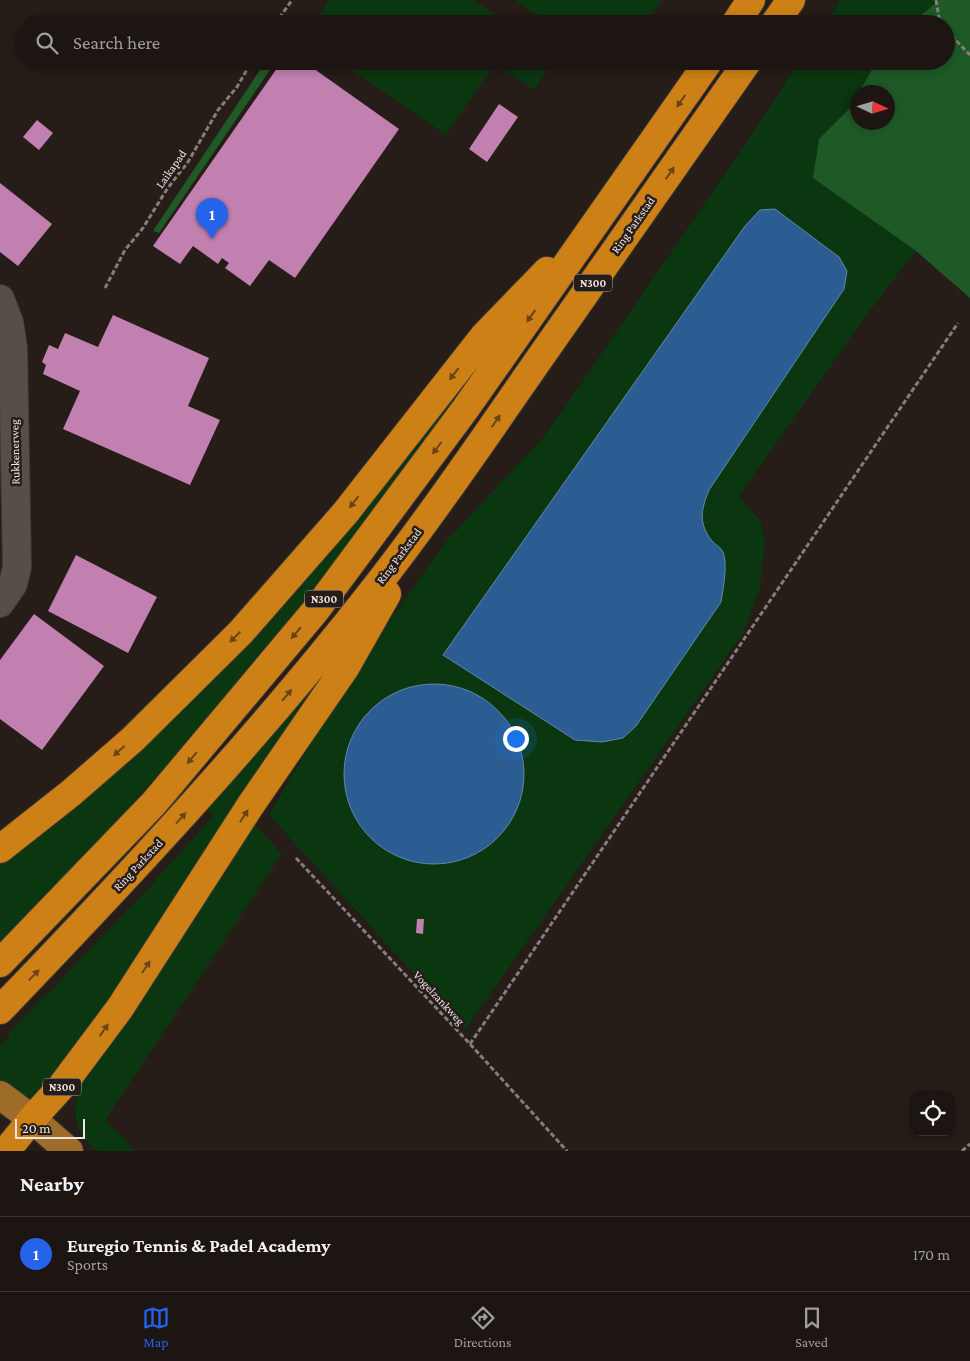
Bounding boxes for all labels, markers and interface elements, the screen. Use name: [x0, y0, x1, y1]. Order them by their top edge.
search box: [15, 15, 955, 70]
icon: search: [33, 29, 61, 57]
text: Search here: [73, 32, 160, 53]
north arrow: [850, 85, 895, 130]
one-way arrow: [676, 95, 686, 108]
street label: Laikapad: [153, 146, 190, 191]
one-way arrow: [665, 166, 675, 180]
street label: Ring Parkstad: [608, 193, 658, 256]
pin: 1: [196, 198, 228, 239]
road number: N300: [574, 274, 612, 292]
one-way arrow: [526, 309, 536, 323]
one-way arrow: [449, 367, 460, 380]
one-way arrow: [491, 414, 501, 428]
street label: Rukkenerweg: [7, 419, 23, 485]
one-way arrow: [432, 441, 442, 455]
one-way arrow: [349, 495, 359, 509]
street label: Ring Parkstad: [374, 525, 425, 587]
road number: N300: [305, 590, 343, 608]
one-way arrow: [291, 626, 302, 639]
one-way arrow: [230, 631, 242, 643]
one-way arrow: [282, 689, 293, 702]
your location: [503, 726, 529, 752]
one-way arrow: [113, 745, 125, 756]
one-way arrow: [186, 751, 197, 764]
one-way arrow: [239, 809, 249, 822]
one-way arrow: [175, 813, 187, 825]
street label: Ring Parkstad: [110, 836, 166, 894]
one-way arrow: [142, 960, 151, 974]
street label: Vogelzankweg: [410, 968, 468, 1028]
one-way arrow: [28, 969, 40, 981]
one-way arrow: [99, 1023, 109, 1037]
road number: N300: [43, 1078, 81, 1096]
map controls: [910, 1091, 955, 1136]
button: locate: [910, 1091, 955, 1136]
scale bar: [15, 1116, 85, 1139]
text: 20 m: [22, 1120, 50, 1136]
text: Nearby: [20, 1172, 84, 1196]
text: Euregio Tennis & Padel Academy: [67, 1235, 331, 1256]
text: 1: [33, 1246, 39, 1263]
text: 170 m: [913, 1246, 950, 1263]
text: Sports: [67, 1256, 108, 1273]
tab: Map: [142, 1304, 170, 1350]
tab: Directions: [454, 1304, 512, 1350]
tab: Saved: [795, 1304, 828, 1350]

